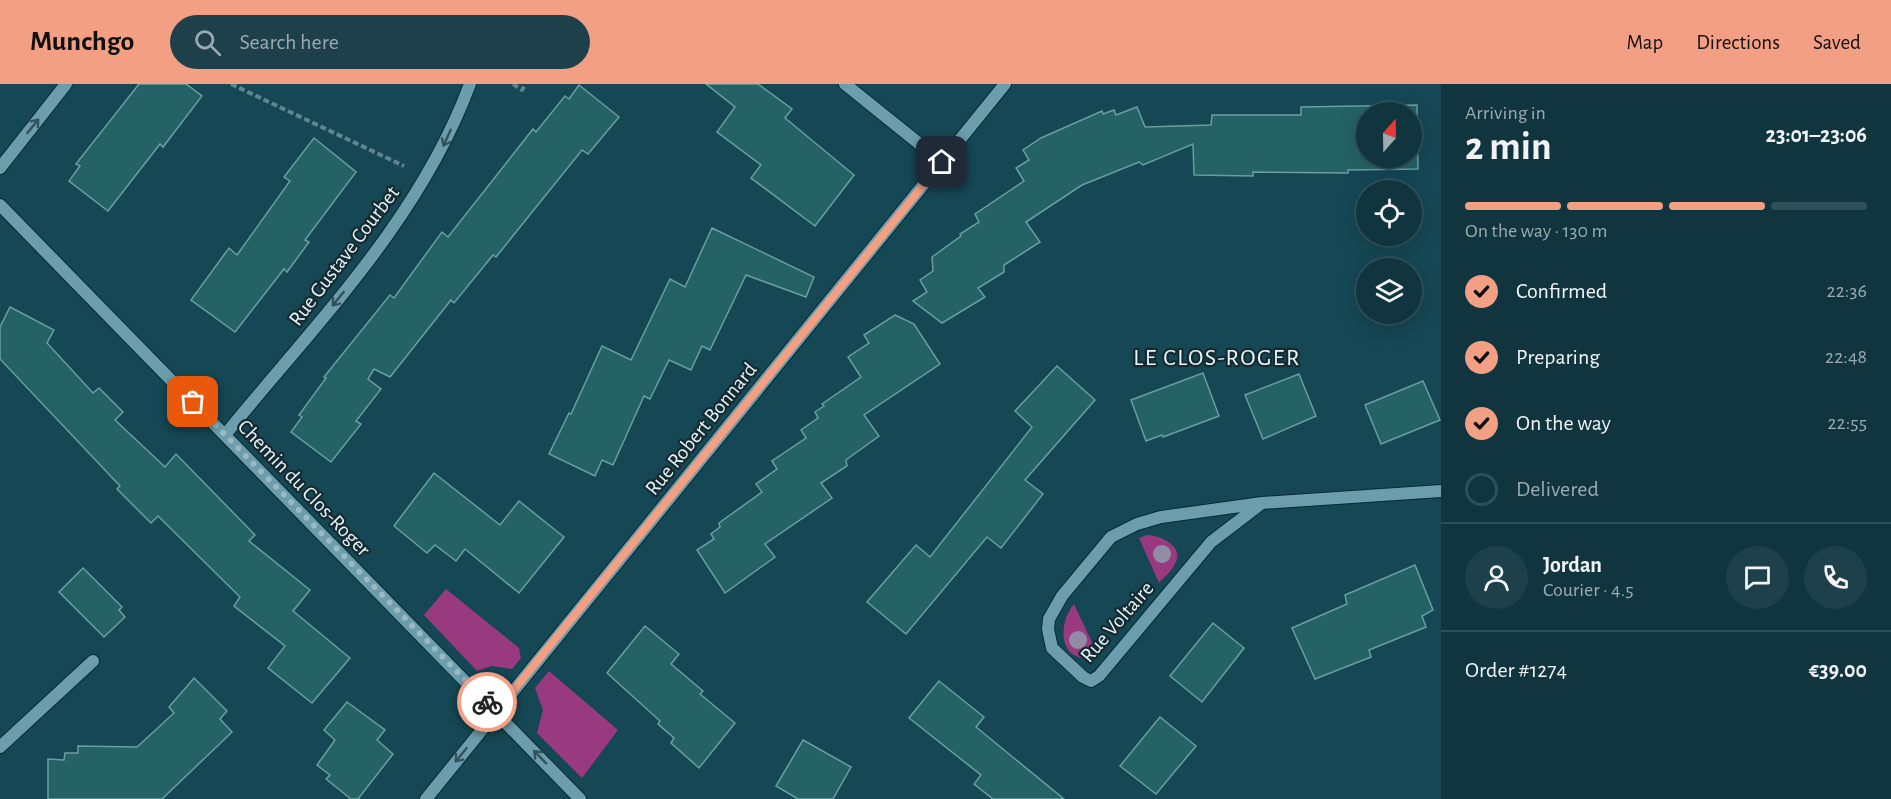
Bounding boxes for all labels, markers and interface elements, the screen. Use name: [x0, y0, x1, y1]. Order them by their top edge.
search box: [170, 15, 590, 69]
icon: search: [191, 26, 224, 59]
text: Munchgo: [30, 28, 134, 56]
text: Search here: [239, 31, 339, 53]
text: Map: [1627, 32, 1663, 53]
text: Directions: [1696, 32, 1780, 53]
text: Saved: [1813, 32, 1861, 53]
north arrow: [1356, 102, 1422, 168]
map controls: [1356, 102, 1422, 324]
text: Arriving in: [1465, 103, 1546, 123]
one-way arrow: [26, 118, 39, 134]
text: 23:01–23:06: [1766, 124, 1867, 146]
one-way arrow: [440, 128, 452, 146]
text: 2 min: [1465, 128, 1552, 167]
pin: [916, 136, 967, 187]
icon: home: [925, 145, 958, 178]
button: locate: [1356, 180, 1422, 246]
street label: Rue Gustave Courbet: [285, 182, 403, 330]
text: On the way · 130 m: [1465, 221, 1607, 241]
button: layers: [1356, 258, 1422, 324]
icon: check: [1465, 275, 1498, 308]
text: Confirmed: [1516, 280, 1607, 302]
text: 22:36: [1827, 281, 1867, 301]
one-way arrow: [332, 291, 345, 307]
icon: check: [1465, 341, 1498, 374]
district label: LE CLOS-ROGER: [1133, 346, 1301, 370]
text: Preparing: [1516, 346, 1600, 368]
text: 22:48: [1825, 347, 1867, 367]
street label: Rue Robert Bonnard: [641, 359, 761, 499]
pin: [167, 376, 218, 427]
icon: bag: [176, 385, 209, 418]
icon: check: [1465, 407, 1498, 440]
text: On the way: [1516, 412, 1611, 434]
text: 22:55: [1828, 413, 1867, 433]
street label: Chemin du Clos-Roger: [234, 416, 374, 560]
text: Delivered: [1516, 478, 1599, 500]
button: person: [1465, 546, 1528, 609]
button: chat: [1726, 546, 1789, 609]
button: phone: [1804, 546, 1867, 609]
text: Jordan: [1543, 554, 1602, 576]
street label: Rue Voltaire: [1076, 578, 1158, 666]
text: Courier · 4.5: [1543, 580, 1634, 600]
text: Order #1274: [1465, 659, 1567, 681]
text: €39.00: [1809, 659, 1867, 681]
courier: [457, 672, 517, 732]
icon: bike: [471, 686, 504, 719]
one-way arrow: [455, 747, 468, 763]
one-way arrow: [532, 750, 547, 765]

